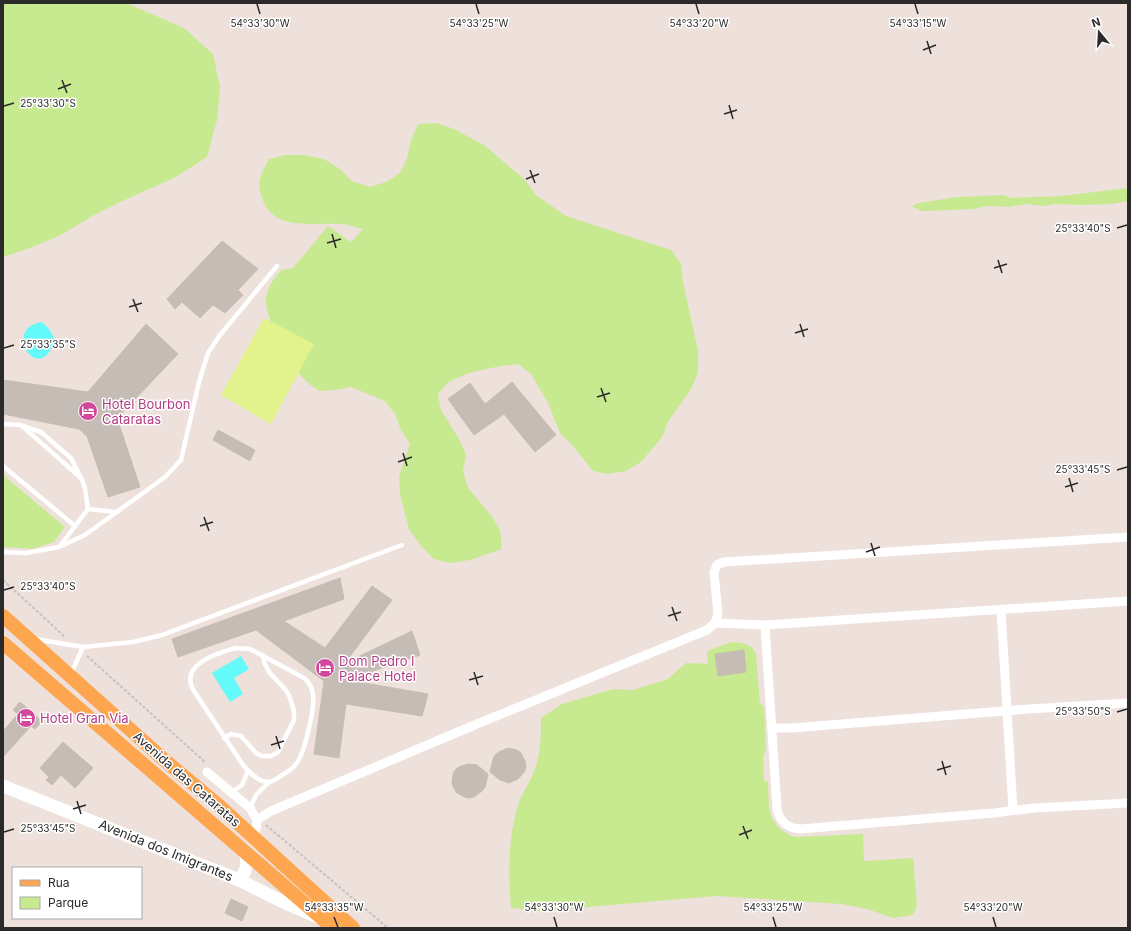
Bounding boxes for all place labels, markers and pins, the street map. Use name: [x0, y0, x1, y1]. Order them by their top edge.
place label: Hotel Bourbon Cataratas: [102, 396, 191, 427]
hotel icon: Hotel Bourbon Cataratas: [77, 400, 99, 422]
place label: Dom Pedro I Palace Hotel: [339, 653, 416, 684]
hotel icon: Dom Pedro I Palace Hotel: [314, 657, 336, 679]
hotel icon: Hotel Gran Via: [15, 707, 37, 729]
place label: Hotel Gran Via: [40, 710, 129, 726]

